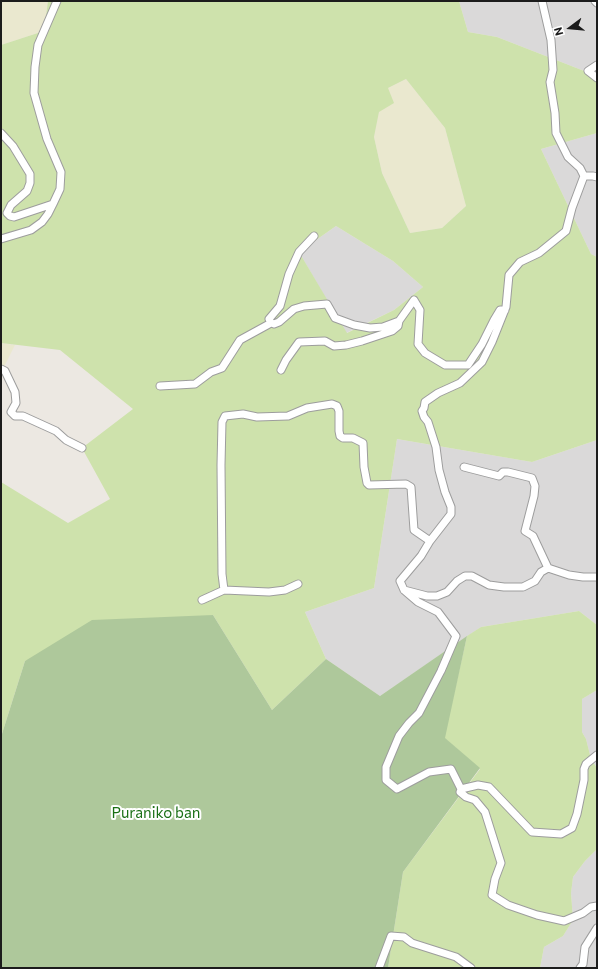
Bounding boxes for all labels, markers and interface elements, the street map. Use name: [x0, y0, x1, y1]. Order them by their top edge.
north arrow: [550, 8, 590, 48]
text: N: [551, 26, 565, 37]
park label: Puraniko ban: [112, 804, 200, 822]

